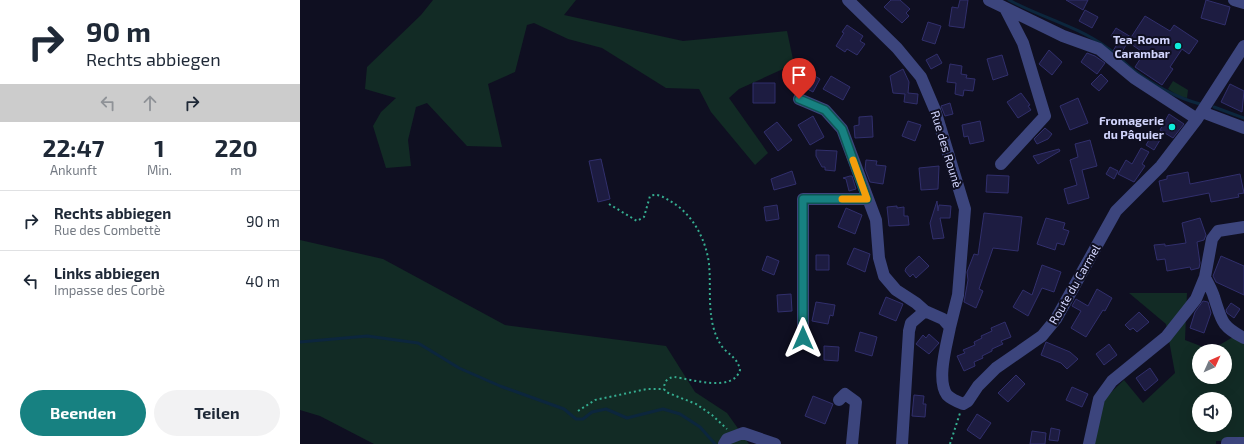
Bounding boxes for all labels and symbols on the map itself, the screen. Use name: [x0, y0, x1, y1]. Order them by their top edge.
place label: Tea-Room Carambar: [1113, 32, 1170, 60]
marker: Tea-Room Carambar: [1173, 41, 1183, 51]
pin: [782, 58, 816, 99]
street label: Rue des Rounè: [929, 109, 965, 189]
place label: Fromagerie du Pâquier: [1099, 113, 1164, 141]
marker: Fromagerie du Pâquier: [1167, 122, 1177, 132]
street label: Route du Carmel: [1045, 241, 1103, 326]
position arrow: [782, 317, 824, 359]
north arrow: [1192, 344, 1232, 384]

